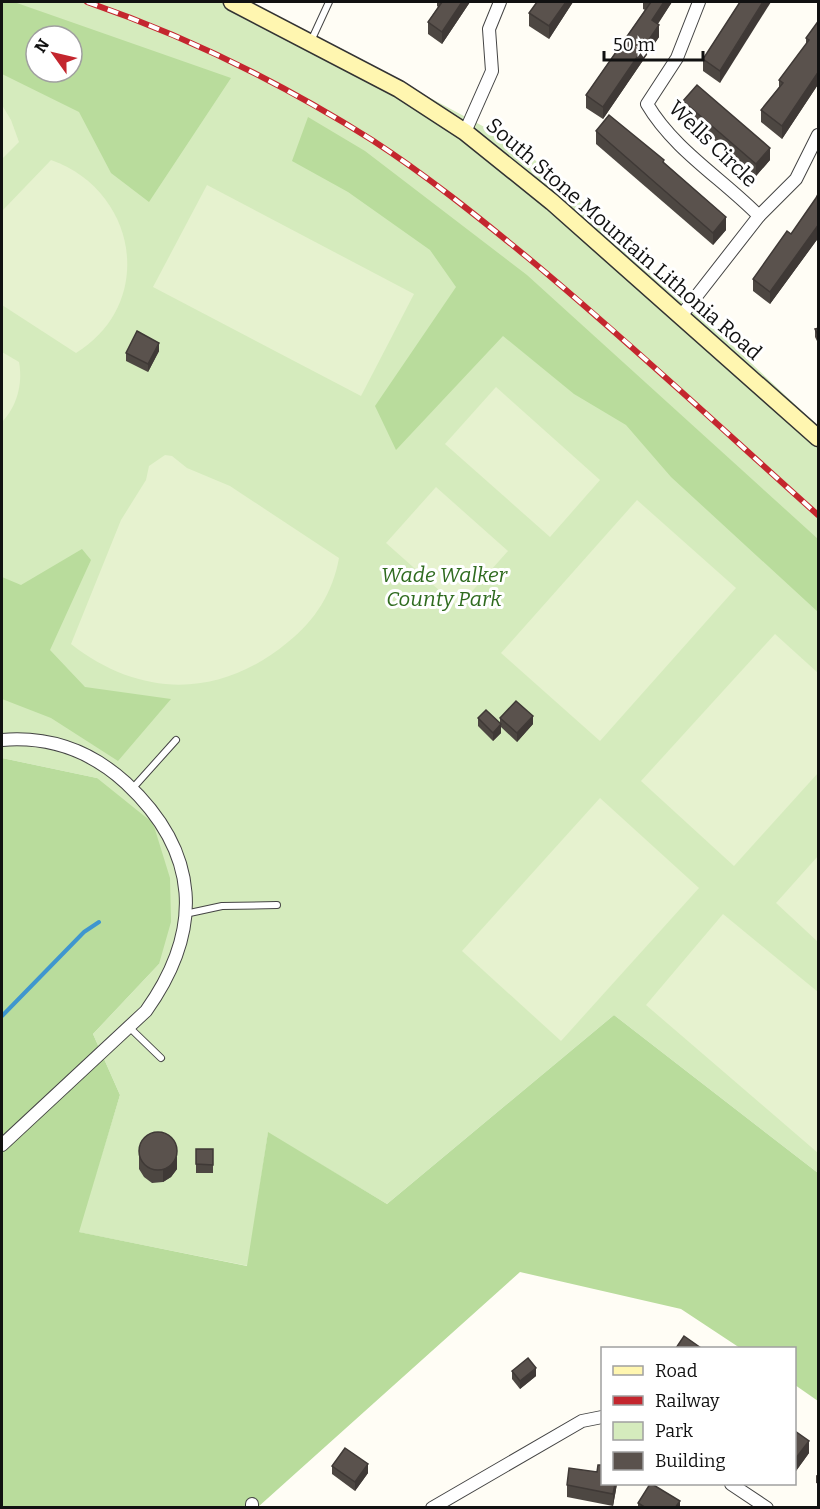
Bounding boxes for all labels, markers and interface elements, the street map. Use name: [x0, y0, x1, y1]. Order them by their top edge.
north arrow: [24, 24, 84, 84]
scale bar: [604, 24, 703, 62]
text: 50 m: [613, 34, 655, 56]
text: N: [31, 35, 53, 56]
street label: Wells Circle: [663, 95, 763, 193]
street label: South Stone Mountain Lithonia Road: [481, 112, 767, 366]
park label: Wade Walker County Park: [381, 562, 509, 612]
legend: [601, 1347, 796, 1485]
text: Road: [655, 1360, 698, 1382]
text: Railway: [655, 1390, 720, 1412]
text: Park: [655, 1420, 694, 1442]
text: Building: [655, 1450, 726, 1472]

